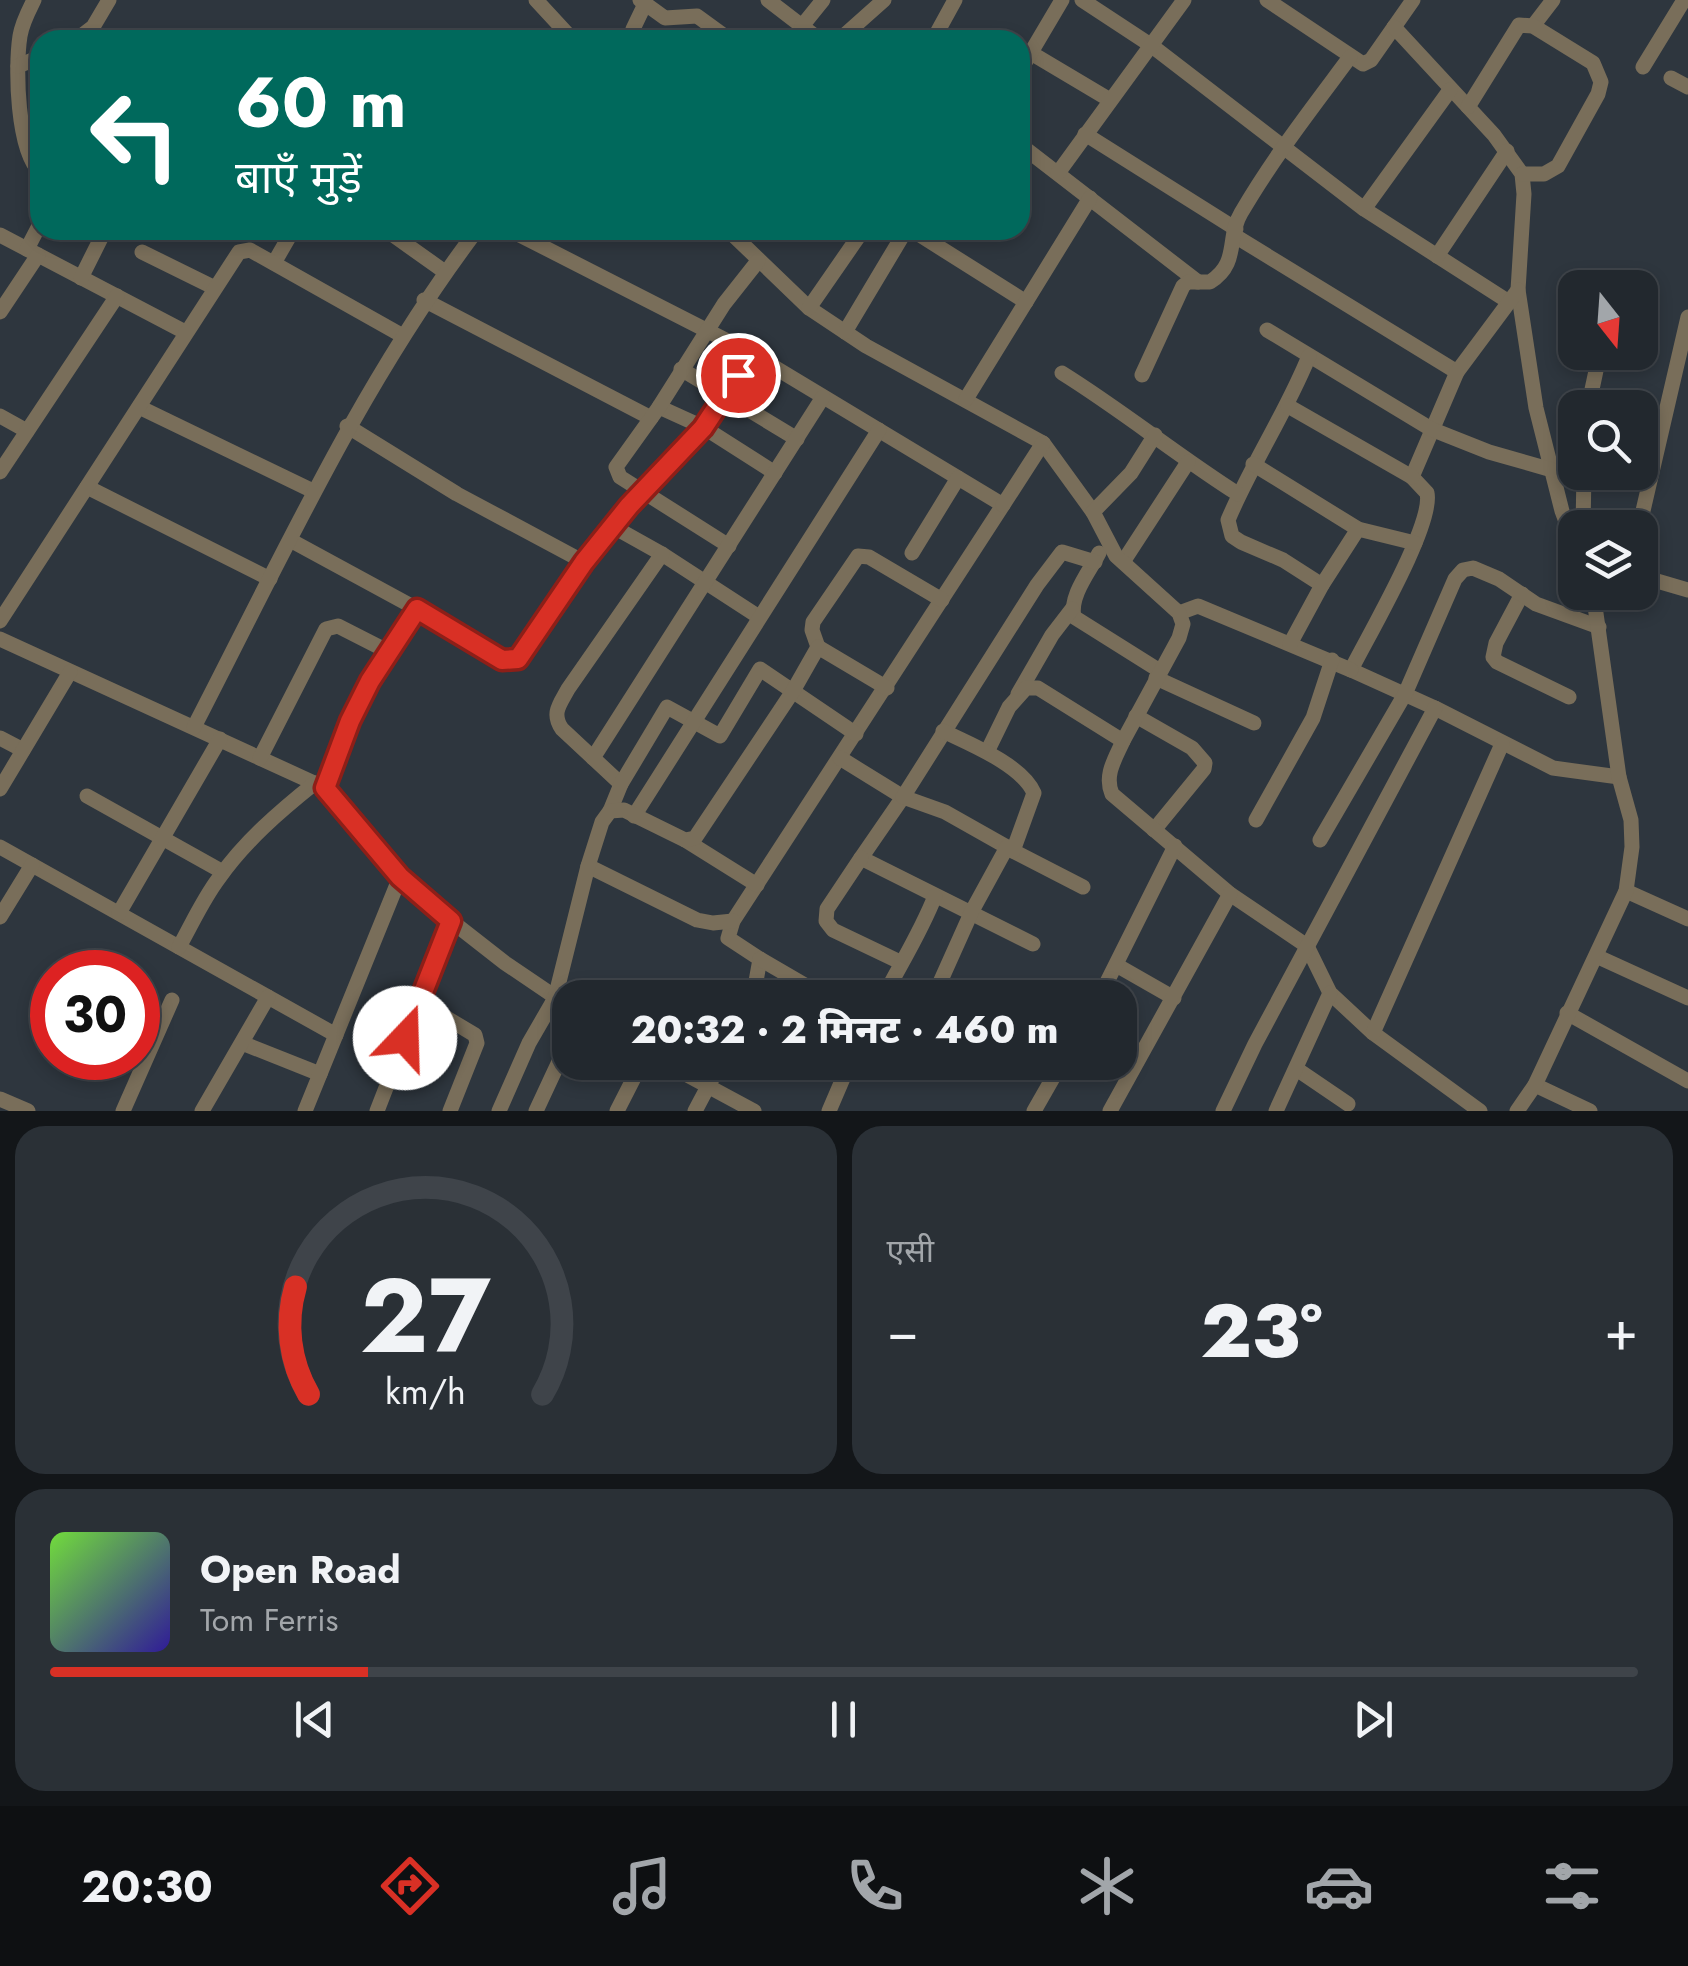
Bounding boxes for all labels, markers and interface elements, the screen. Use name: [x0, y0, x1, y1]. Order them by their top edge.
text: 60 m: [235, 52, 407, 153]
icon: left: [70, 70, 200, 200]
text: बाएँ मुड़ें: [235, 145, 362, 210]
north arrow: [1558, 270, 1658, 370]
map controls: [1558, 270, 1658, 610]
pin: [696, 333, 781, 418]
icon: arrive: [711, 348, 766, 403]
button: search: [1558, 390, 1658, 490]
button: layers: [1558, 510, 1658, 610]
speed limit sign: 30: [30, 950, 160, 1080]
position arrow: [353, 986, 457, 1090]
text: 20:32 · 2 मिनट · 460 m: [631, 1002, 1058, 1057]
text: एसी: [887, 1228, 934, 1274]
text: 27: [360, 1241, 492, 1391]
text: 23°: [1201, 1277, 1323, 1385]
text: −: [887, 1291, 919, 1371]
text: +: [1604, 1291, 1638, 1371]
text: km/h: [385, 1366, 466, 1417]
text: Open Road: [200, 1542, 401, 1597]
text: Tom Ferris: [200, 1597, 338, 1643]
icon: previous: [287, 1692, 342, 1747]
icon: pause: [816, 1692, 871, 1747]
icon: next: [1346, 1692, 1401, 1747]
icon: directions: [375, 1851, 445, 1921]
icon: music: [607, 1851, 677, 1921]
icon: phone: [840, 1851, 910, 1921]
icon: climate: [1072, 1851, 1142, 1921]
icon: car: [1304, 1851, 1374, 1921]
icon: filters: [1537, 1851, 1607, 1921]
text: 20:30: [81, 1854, 213, 1919]

